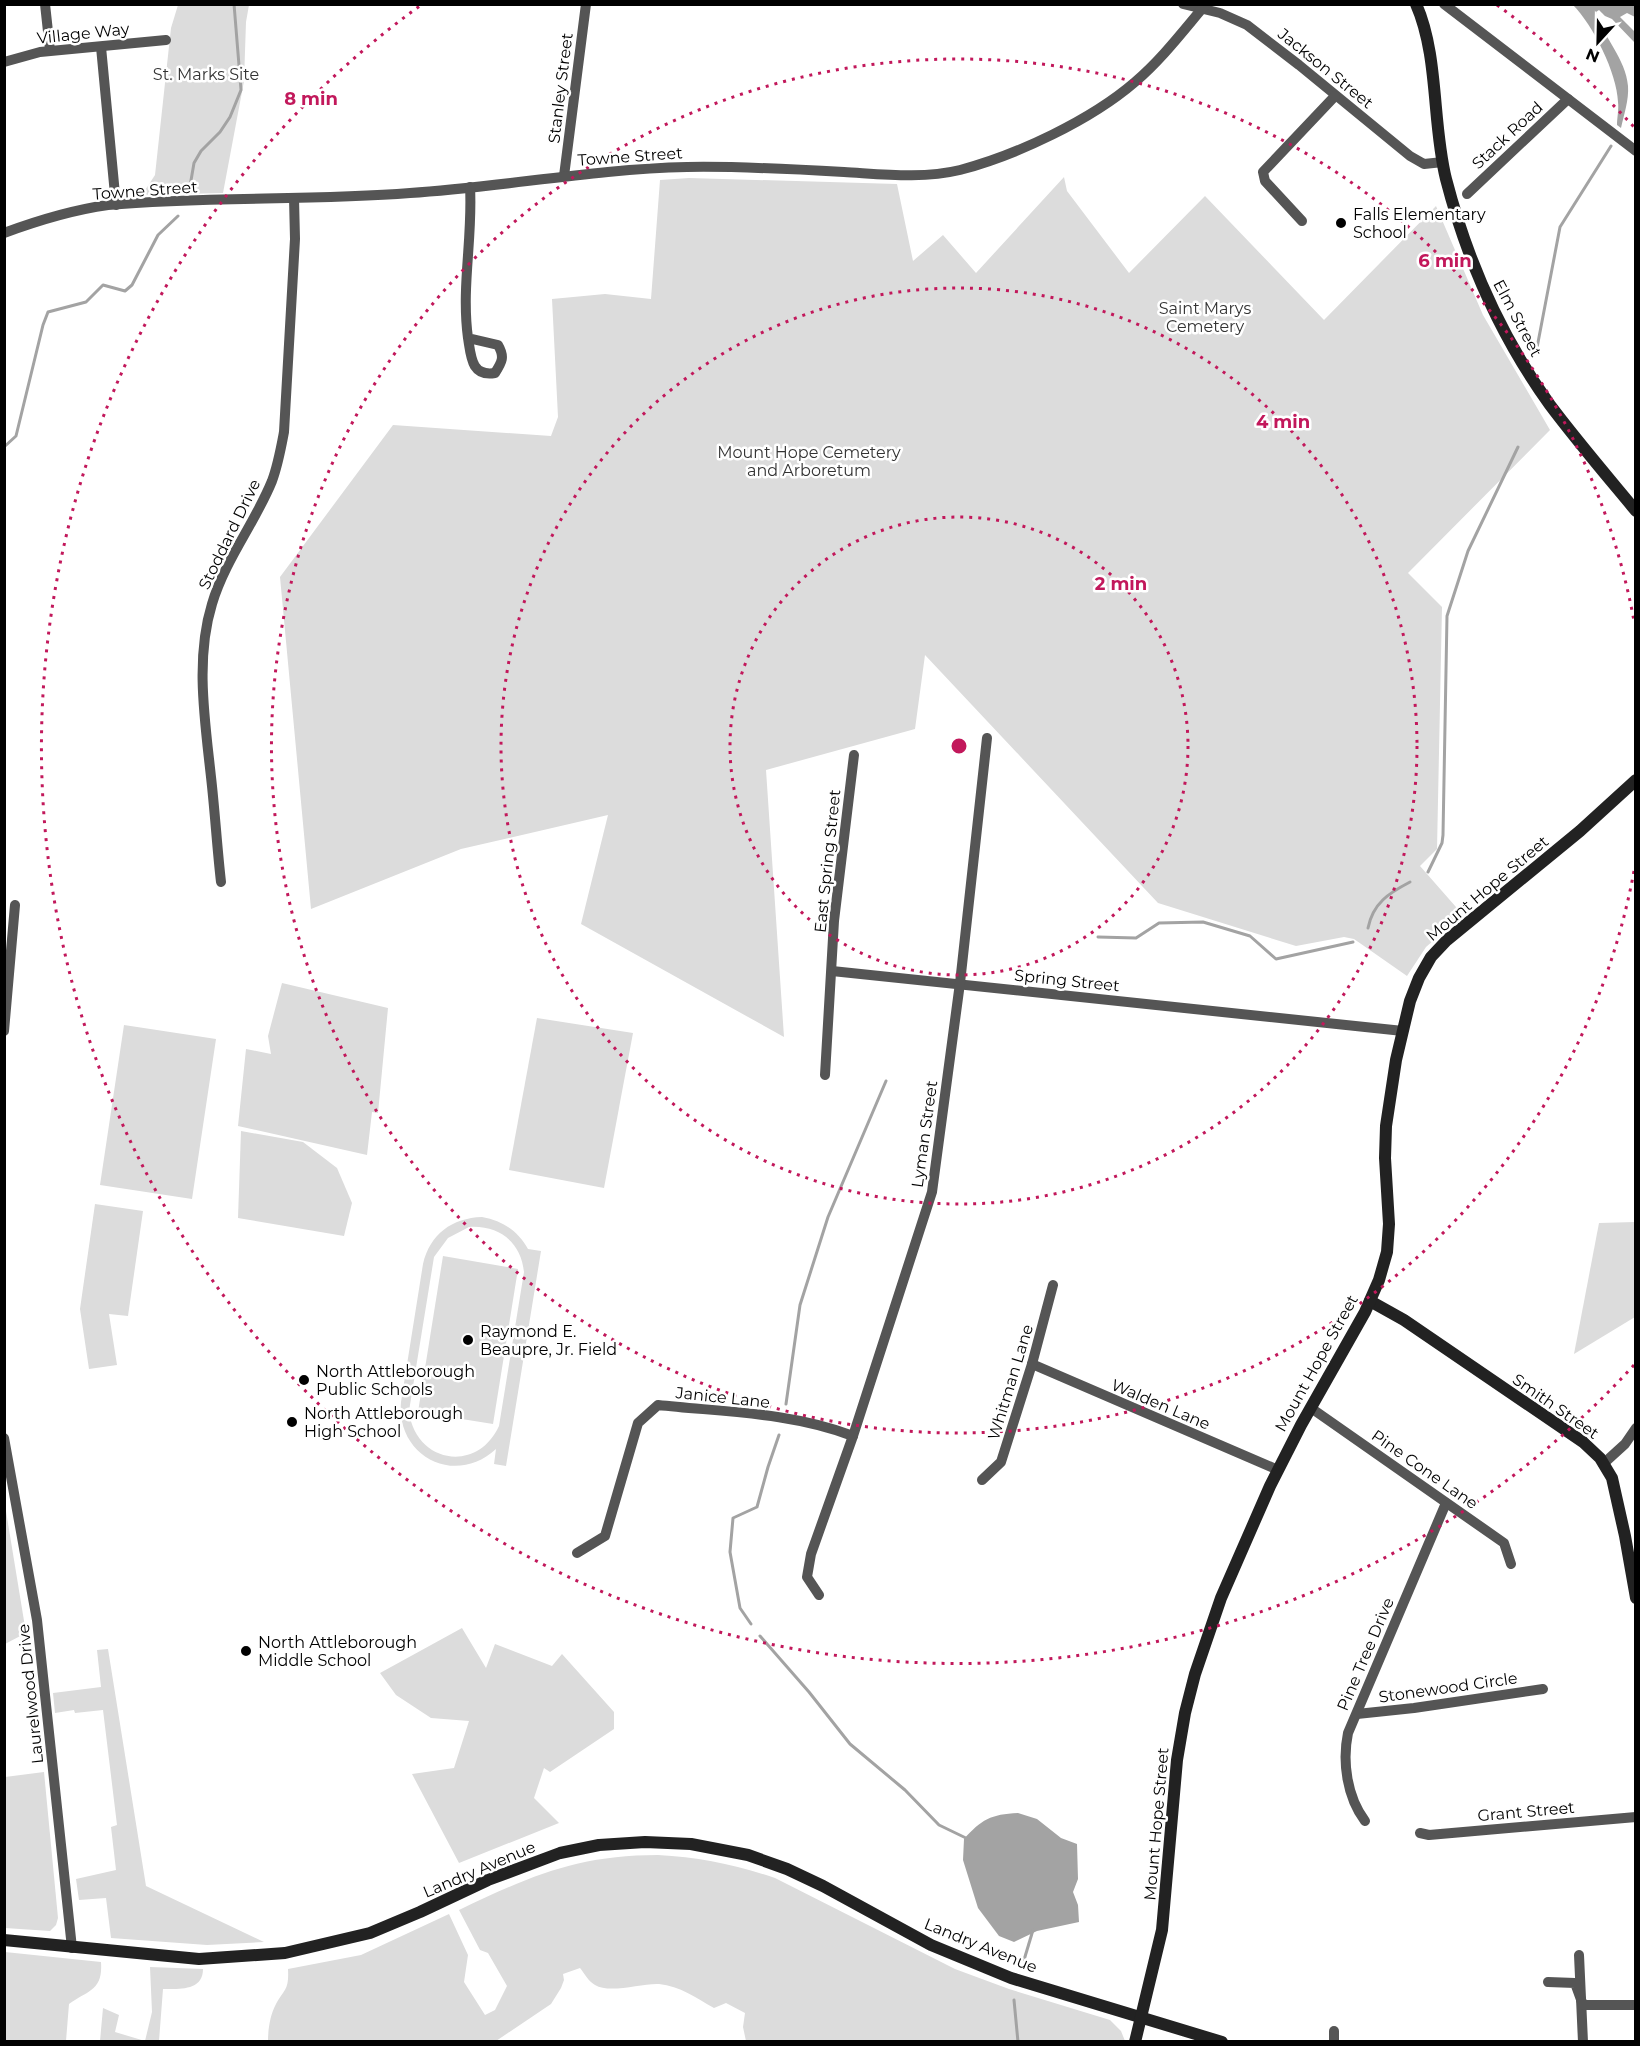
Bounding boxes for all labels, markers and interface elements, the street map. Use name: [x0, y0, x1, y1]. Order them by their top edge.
north arrow: [1568, 12, 1628, 72]
street label: Village Way: [36, 19, 130, 48]
street label: Jackson Street: [1274, 24, 1377, 113]
street label: Stanley Street: [544, 31, 577, 144]
text: N: [1583, 44, 1602, 67]
park label: St. Marks Site: [153, 65, 259, 84]
text: 8 min: [284, 88, 338, 110]
street label: Stack Road: [1468, 98, 1547, 173]
street label: Towne Street: [577, 143, 684, 170]
street label: Towne Street: [92, 177, 199, 204]
place label: Falls Elementary School: [1353, 205, 1486, 242]
marker: Falls Elementary School: [1334, 216, 1348, 230]
text: 6 min: [1418, 250, 1472, 272]
street label: Elm Street: [1489, 276, 1546, 360]
park label: Saint Marys Cemetery: [1159, 299, 1251, 336]
text: 4 min: [1256, 411, 1310, 433]
park label: Mount Hope Cemetery and Arboretum: [717, 443, 901, 480]
street label: Stoddard Drive: [195, 476, 264, 592]
text: 2 min: [1095, 573, 1147, 595]
centre of rings: [949, 736, 969, 756]
street label: East Spring Street: [811, 788, 845, 934]
street label: Mount Hope Street: [1422, 831, 1553, 945]
street label: Spring Street: [1013, 966, 1121, 996]
street label: Lyman Street: [908, 1079, 941, 1189]
street label: Mount Hope Street: [1271, 1291, 1362, 1435]
place label: Raymond E. Beaupre, Jr. Field: [480, 1322, 617, 1359]
street label: Whitman Lane: [984, 1322, 1037, 1442]
marker: Raymond E. Beaupre, Jr. Field: [461, 1333, 475, 1347]
place label: North Attleborough Public Schools: [316, 1362, 475, 1399]
street label: Smith Street: [1509, 1370, 1603, 1443]
marker: North Attleborough Public Schools: [297, 1373, 311, 1387]
street label: Walden Lane: [1109, 1375, 1213, 1434]
street label: Janice Lane: [674, 1383, 771, 1412]
place label: North Attleborough High School: [304, 1404, 463, 1441]
marker: North Attleborough High School: [285, 1415, 299, 1429]
street label: Pine Cone Lane: [1368, 1426, 1482, 1513]
street label: Pine Tree Drive: [1333, 1595, 1398, 1714]
street label: Laurelwood Drive: [14, 1623, 47, 1765]
place label: North Attleborough Middle School: [258, 1633, 417, 1670]
marker: North Attleborough Middle School: [239, 1644, 253, 1658]
street label: Stonewood Circle: [1377, 1668, 1519, 1707]
street label: Mount Hope Street: [1140, 1746, 1173, 1901]
street label: Grant Street: [1477, 1798, 1576, 1825]
street label: Landry Avenue: [420, 1837, 538, 1902]
street label: Landry Avenue: [922, 1914, 1040, 1977]

